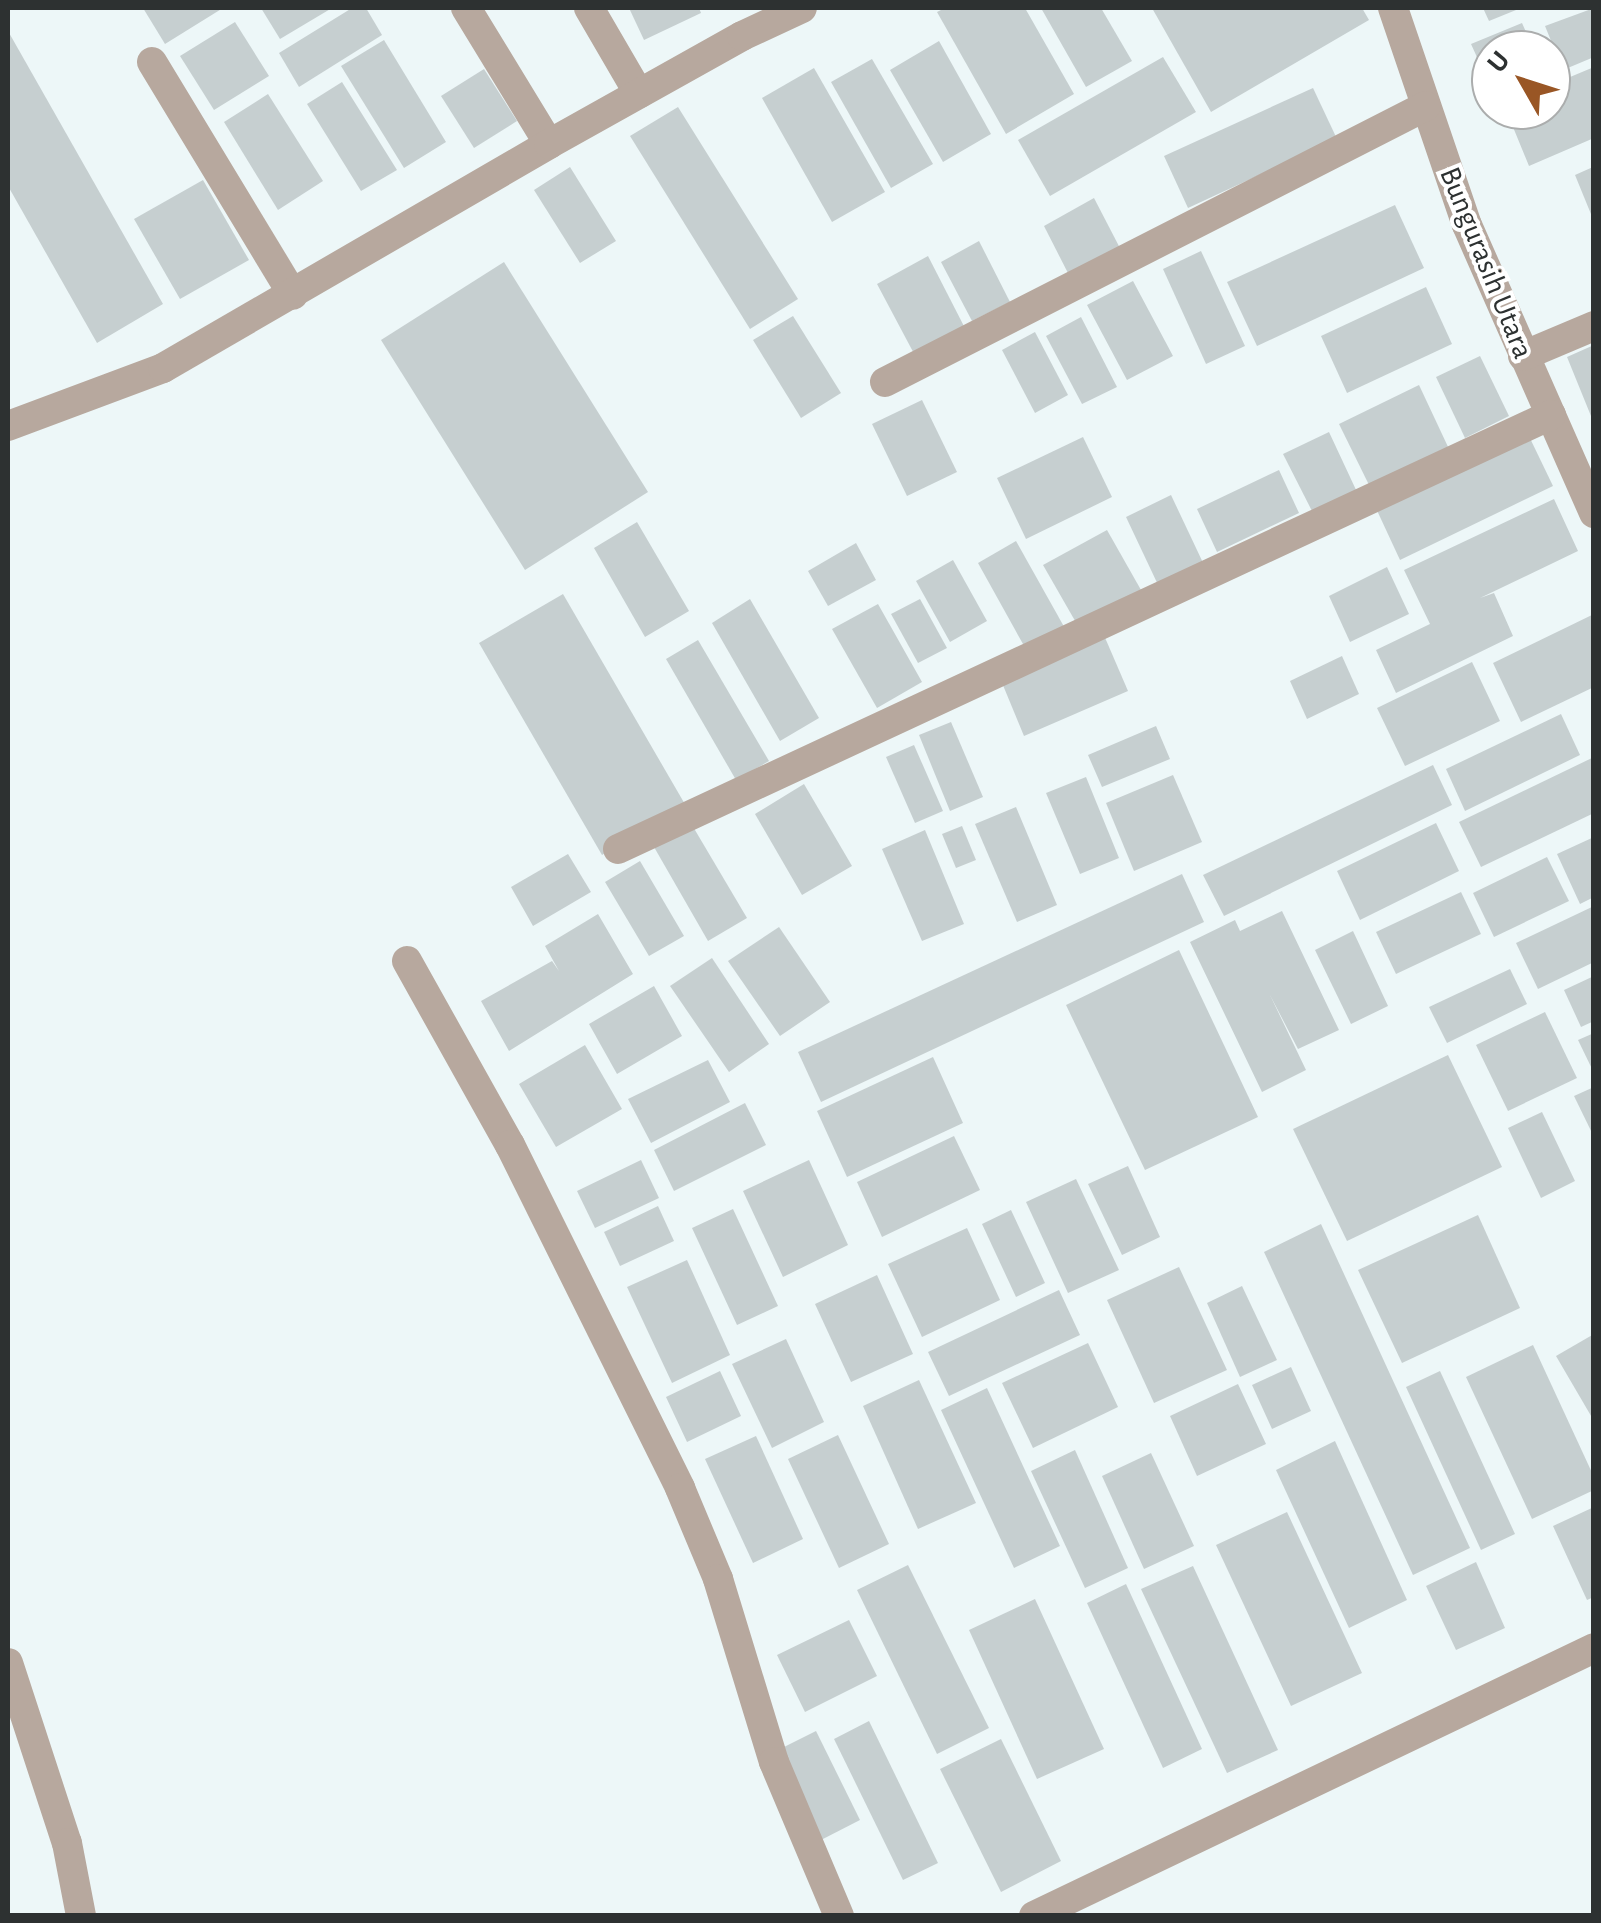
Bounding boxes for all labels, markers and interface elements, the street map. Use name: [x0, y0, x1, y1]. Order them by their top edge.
north arrow: [1471, 30, 1571, 130]
text: U: [1483, 47, 1516, 78]
street label: Bungurasih Utara: [1431, 162, 1541, 364]

